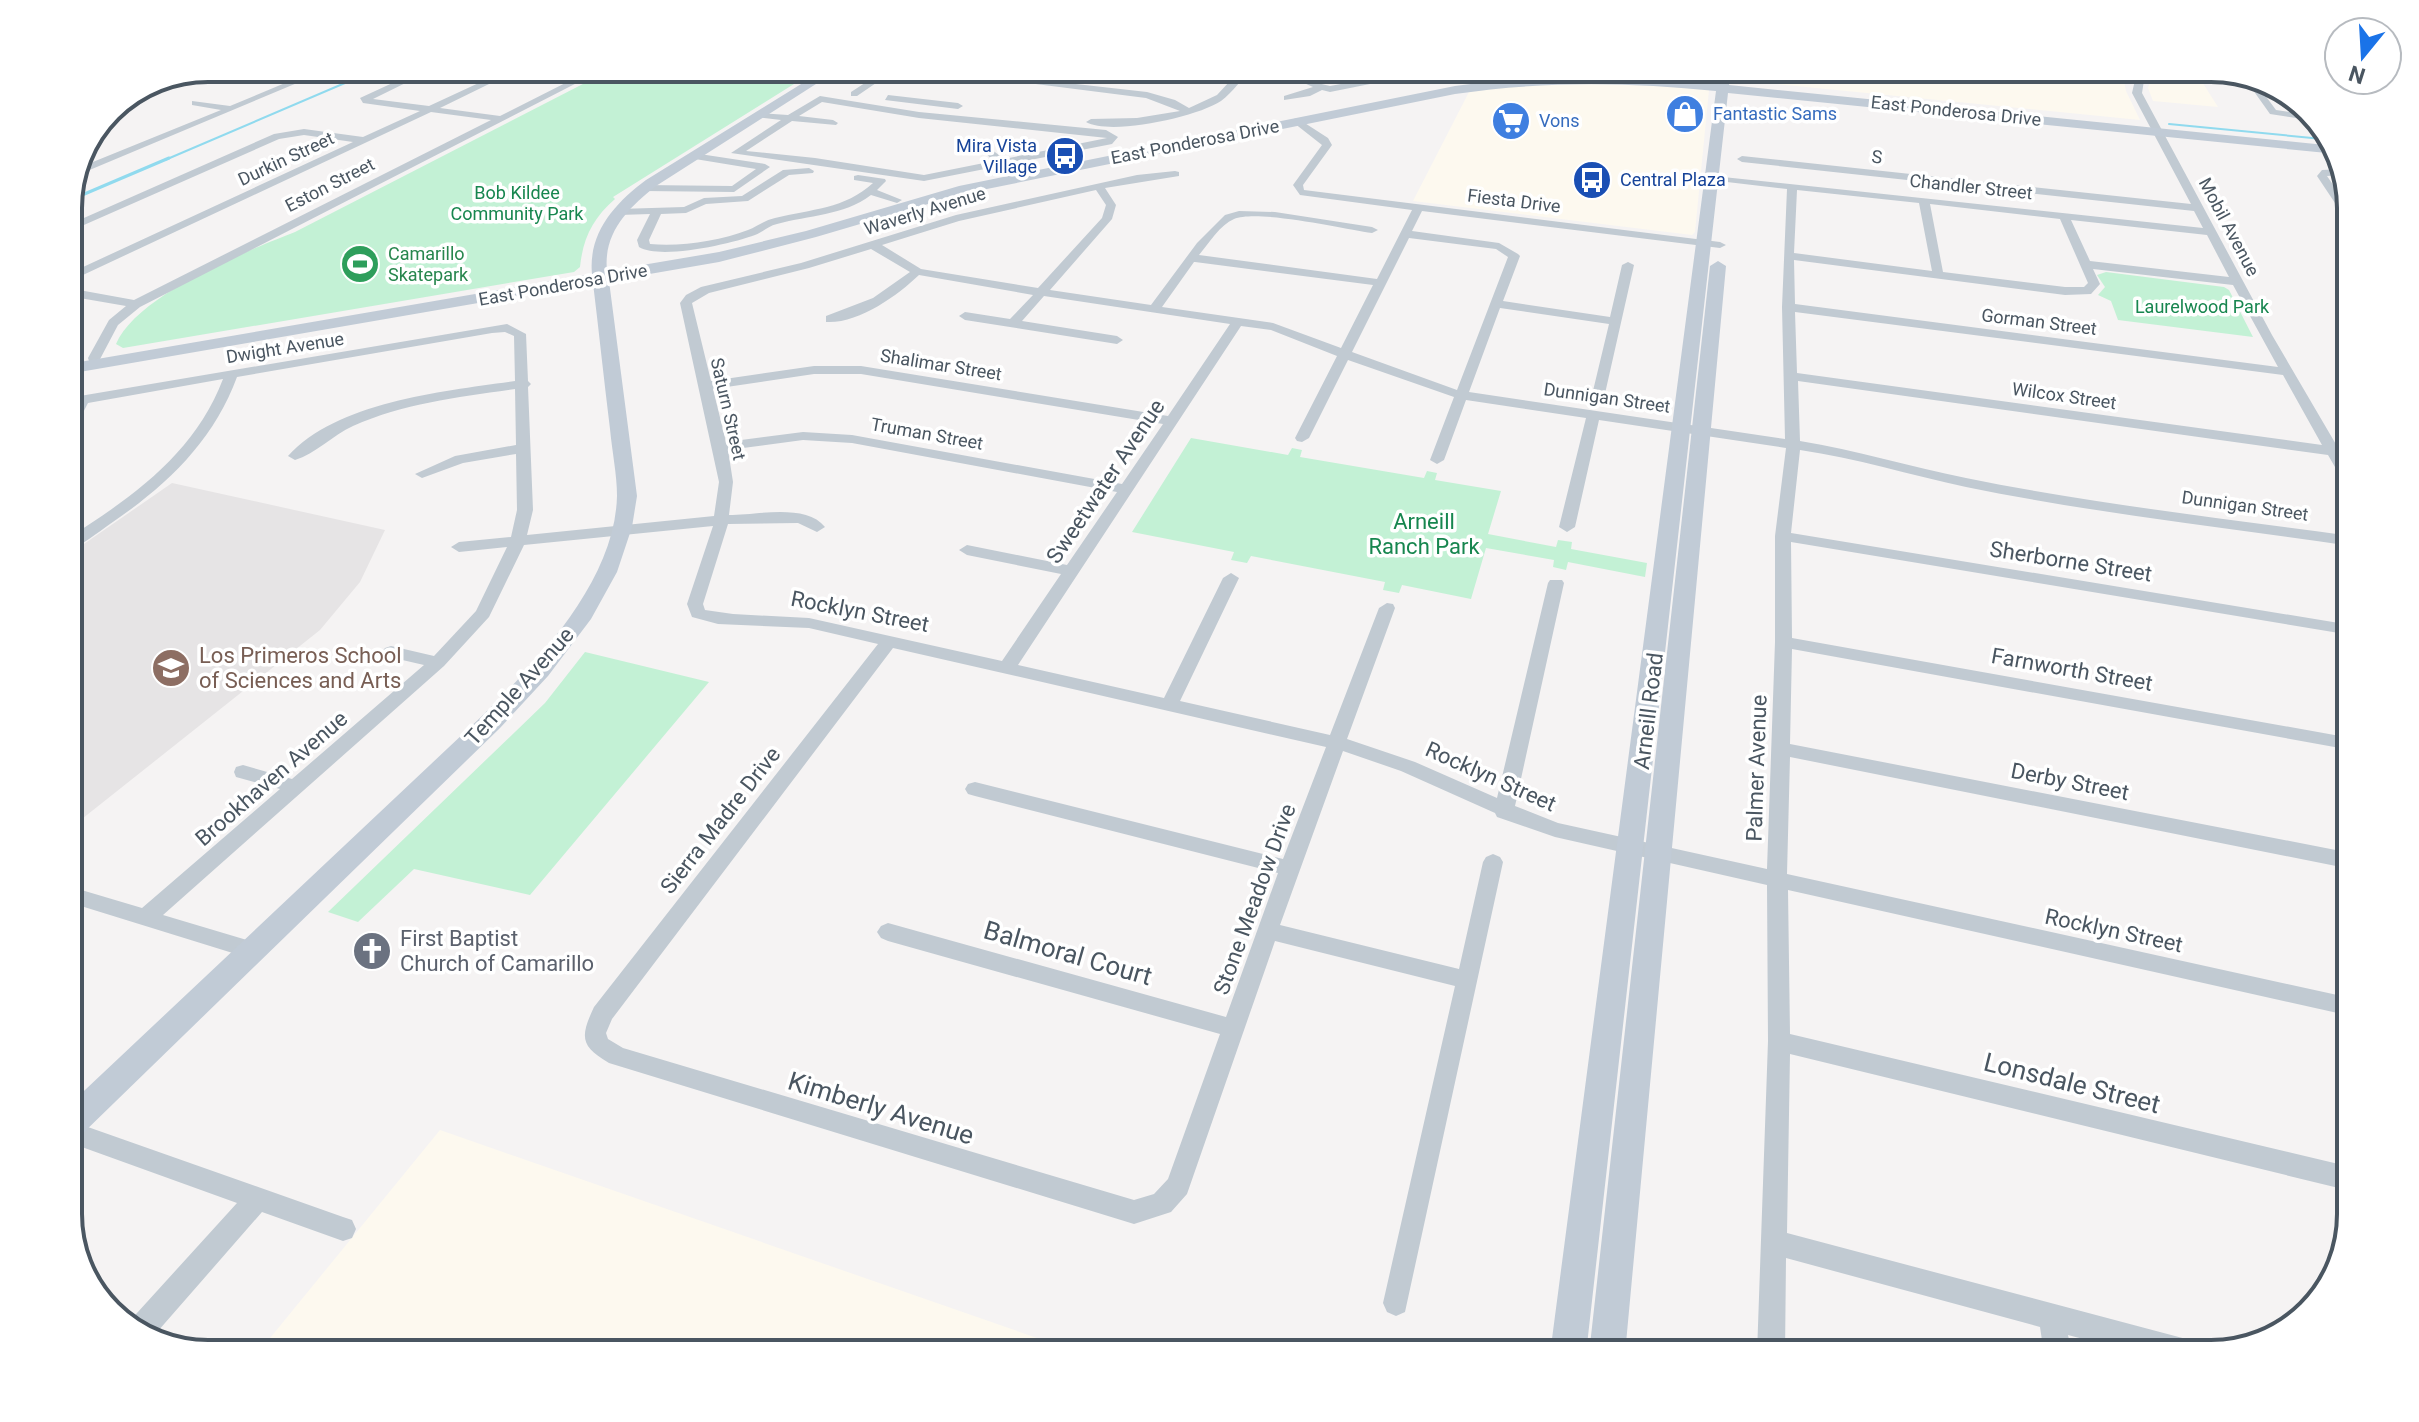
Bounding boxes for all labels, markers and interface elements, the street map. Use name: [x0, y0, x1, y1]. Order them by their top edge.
north arrow: [2323, 16, 2403, 96]
text: N: [2346, 60, 2368, 89]
street label: East Ponderosa Drive: [1870, 91, 2042, 130]
shop icon: Fantastic Sams: [1664, 93, 1706, 135]
supermarket icon: Vons: [1490, 100, 1532, 142]
place label: Fantastic Sams: [1713, 103, 1837, 124]
place label: Vons: [1539, 110, 1580, 131]
street label: East Ponderosa Drive: [1109, 115, 1281, 168]
street label: Durkin Street: [235, 127, 337, 190]
place label: Mira Vista Village: [956, 135, 1037, 177]
bus stop icon: Mira Vista Village: [1044, 135, 1086, 177]
street label: S: [1871, 146, 1884, 168]
street label: Eston Street: [282, 153, 378, 216]
bus stop icon: Central Plaza: [1571, 159, 1613, 201]
place label: Central Plaza: [1620, 169, 1726, 190]
street label: Chandler Street: [1909, 170, 2034, 203]
street label: Mobil Avenue: [2195, 174, 2264, 279]
park label: Bob Kildee Community Park: [451, 182, 584, 224]
street label: Waverly Avenue: [862, 182, 988, 239]
street label: Fiesta Drive: [1466, 184, 1562, 217]
sports icon: Camarillo Skatepark: [339, 243, 381, 285]
place label: Camarillo Skatepark: [388, 243, 469, 285]
street label: East Ponderosa Drive: [477, 259, 649, 310]
park label: Laurelwood Park: [2135, 296, 2270, 317]
street label: Gorman Street: [1980, 304, 2098, 339]
street label: Dwight Avenue: [225, 328, 345, 367]
street label: Shalimar Street: [879, 345, 1003, 384]
street label: Saturn Street: [707, 356, 750, 462]
street label: Dunnigan Street: [1542, 378, 1672, 417]
street label: Wilcox Street: [2011, 378, 2118, 413]
street label: Sweetwater Avenue: [1041, 395, 1170, 568]
street label: Truman Street: [869, 413, 985, 454]
street label: Dunnigan Street: [2180, 486, 2310, 525]
park label: Arneill Ranch Park: [1368, 509, 1480, 559]
street label: Sherborne Street: [1988, 536, 2154, 587]
street label: Rocklyn Street: [789, 586, 931, 637]
street label: Temple Avenue: [460, 622, 579, 750]
place label: Los Primeros School of Sciences and Arts: [199, 643, 402, 693]
street label: Farnworth Street: [1989, 643, 2154, 696]
school or university icon: Los Primeros School of Sciences and Arts: [150, 647, 192, 689]
street label: Arneill Road: [1629, 651, 1668, 771]
street label: Palmer Avenue: [1741, 694, 1772, 842]
street label: Brookhaven Avenue: [190, 706, 352, 851]
street label: Rocklyn Street: [1422, 737, 1560, 816]
street label: Sierra Madre Drive: [655, 742, 785, 899]
street label: Derby Street: [2009, 758, 2131, 805]
street label: Stone Meadow Drive: [1208, 800, 1301, 998]
street label: Rocklyn Street: [2043, 904, 2185, 957]
street label: Balmoral Court: [980, 915, 1156, 991]
place label: First Baptist Church of Camarillo: [400, 926, 594, 976]
church icon: First Baptist Church of Camarillo: [351, 930, 393, 972]
street label: Lonsdale Street: [1981, 1047, 2163, 1119]
street label: Kimberly Avenue: [784, 1065, 978, 1151]

